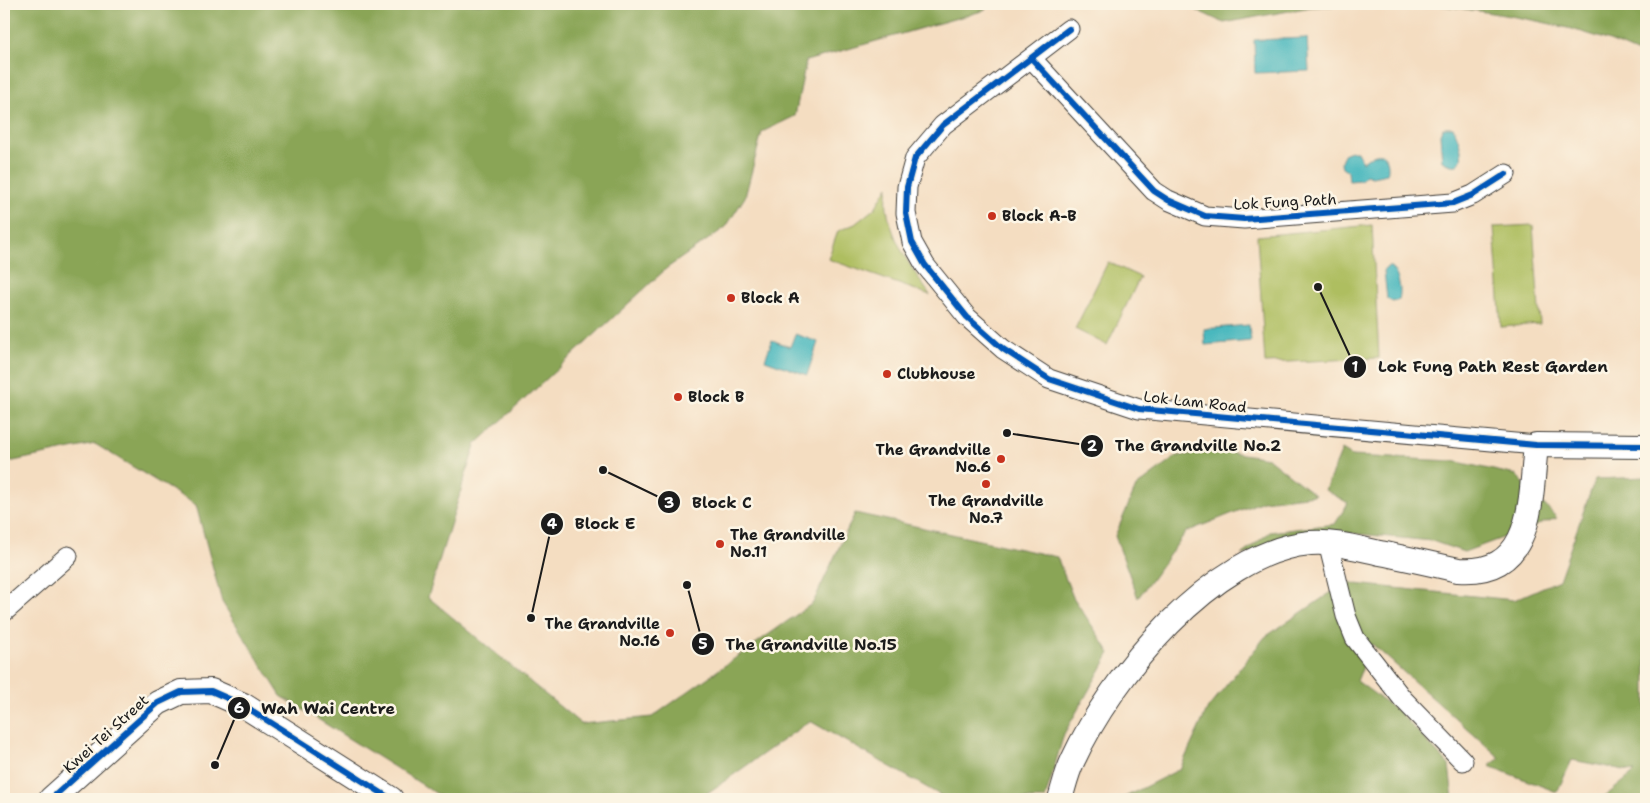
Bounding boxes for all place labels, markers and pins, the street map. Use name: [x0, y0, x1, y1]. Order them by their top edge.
place label: Block A-B: [1002, 206, 1077, 226]
marker: Block A-B: [986, 210, 998, 222]
place label: Block A: [741, 288, 800, 308]
marker: Block A: [725, 292, 737, 304]
callout: Lok Fung Path Rest Garden: [1343, 351, 1618, 382]
place label: Clubhouse: [897, 364, 976, 384]
marker: Clubhouse: [881, 368, 893, 380]
place label: Block B: [688, 387, 744, 407]
marker: Block B: [672, 391, 684, 403]
callout: The Grandville No.2: [1080, 430, 1291, 461]
place label: The Grandville No.6: [876, 440, 991, 477]
marker: The Grandville No.6: [995, 453, 1007, 465]
marker: The Grandville No.7: [980, 478, 992, 490]
callout: Block C: [657, 487, 762, 518]
place label: The Grandville No.7: [928, 491, 1044, 528]
callout: Block E: [540, 508, 646, 539]
place label: The Grandville No.11: [730, 525, 845, 562]
marker: The Grandville No.11: [714, 538, 726, 550]
place label: The Grandville No.16: [545, 614, 660, 651]
marker: The Grandville No.16: [664, 627, 676, 639]
callout: The Grandville No.15: [690, 629, 907, 660]
callout: Wah Wai Centre: [226, 693, 405, 724]

